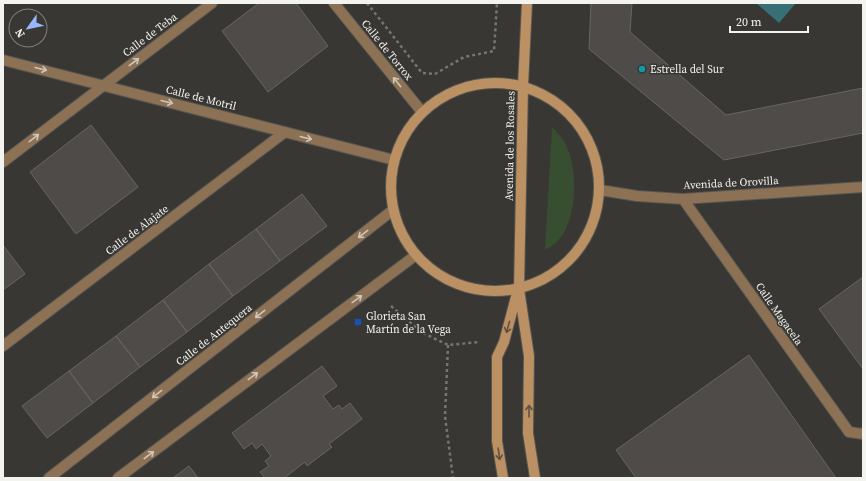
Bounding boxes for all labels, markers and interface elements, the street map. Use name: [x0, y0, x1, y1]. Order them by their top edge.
north arrow: [8, 8, 48, 48]
scale bar: [730, 8, 808, 34]
street label: Calle de Teba: [120, 9, 181, 60]
text: 20 m: [736, 14, 762, 30]
street label: Calle de Torrox: [358, 16, 416, 84]
text: N: [12, 26, 29, 41]
one-way arrow: [128, 58, 139, 66]
place label: Estrella del Sur: [650, 62, 724, 77]
marker: Estrella del Sur: [637, 64, 647, 74]
one-way arrow: [34, 66, 47, 74]
one-way arrow: [393, 76, 402, 87]
street label: Calle de Motril: [164, 82, 238, 114]
street label: Avenida de los Rosales: [502, 91, 518, 201]
one-way arrow: [160, 99, 173, 106]
one-way arrow: [28, 134, 39, 142]
one-way arrow: [299, 134, 312, 142]
street label: Avenida de Orovilla: [683, 173, 779, 193]
street label: Calle de Alajate: [102, 201, 172, 259]
one-way arrow: [357, 230, 368, 239]
street label: Calle Magacela: [752, 280, 806, 349]
one-way arrow: [351, 294, 362, 303]
street label: Calle de Antequera: [173, 300, 256, 370]
place label: Glorieta San Martín de la Vega: [366, 309, 451, 337]
one-way arrow: [255, 310, 266, 318]
marker: Glorieta San Martín de la Vega: [353, 317, 363, 327]
one-way arrow: [504, 320, 511, 333]
one-way arrow: [247, 372, 258, 381]
one-way arrow: [152, 390, 163, 398]
one-way arrow: [525, 405, 533, 418]
one-way arrow: [495, 448, 503, 461]
one-way arrow: [143, 450, 154, 459]

